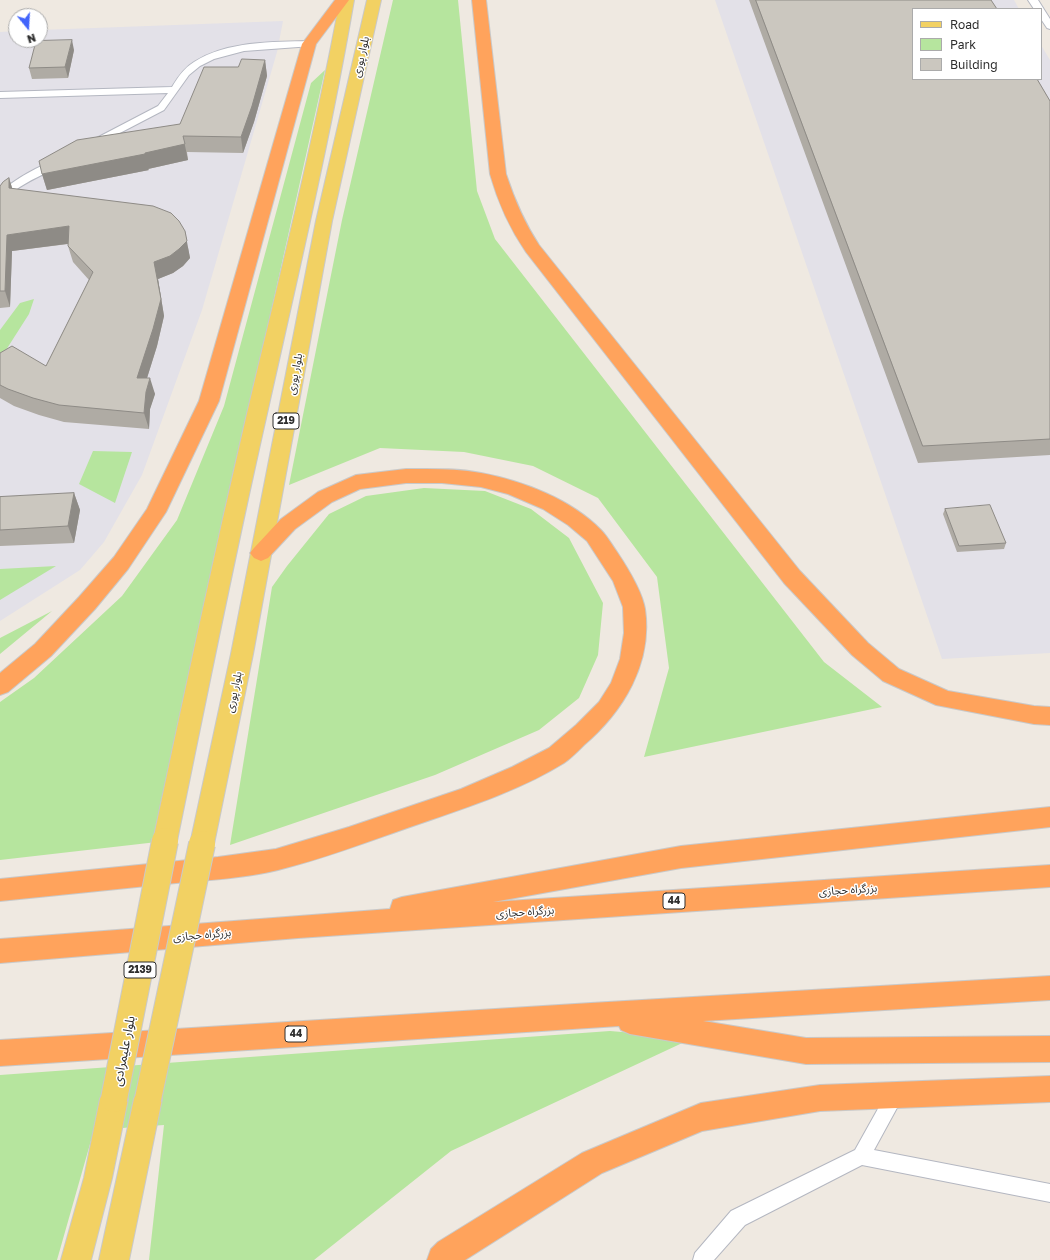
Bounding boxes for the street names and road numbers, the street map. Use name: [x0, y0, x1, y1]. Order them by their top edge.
street label: بلوار پوری: [350, 35, 372, 79]
street label: بلوار پوری: [285, 352, 305, 396]
road number: 219: [273, 413, 299, 429]
street label: بلوار پوری: [223, 670, 245, 714]
street label: بزرگراه حجازی: [818, 881, 878, 899]
road number: 44: [663, 893, 685, 909]
street label: بزرگراه حجازی: [495, 903, 555, 921]
street label: بزرگراه حجازی: [172, 926, 232, 944]
road number: 2139: [124, 962, 156, 978]
street label: بلوار علیمرادی: [110, 1014, 138, 1088]
road number: 44: [285, 1026, 307, 1042]

